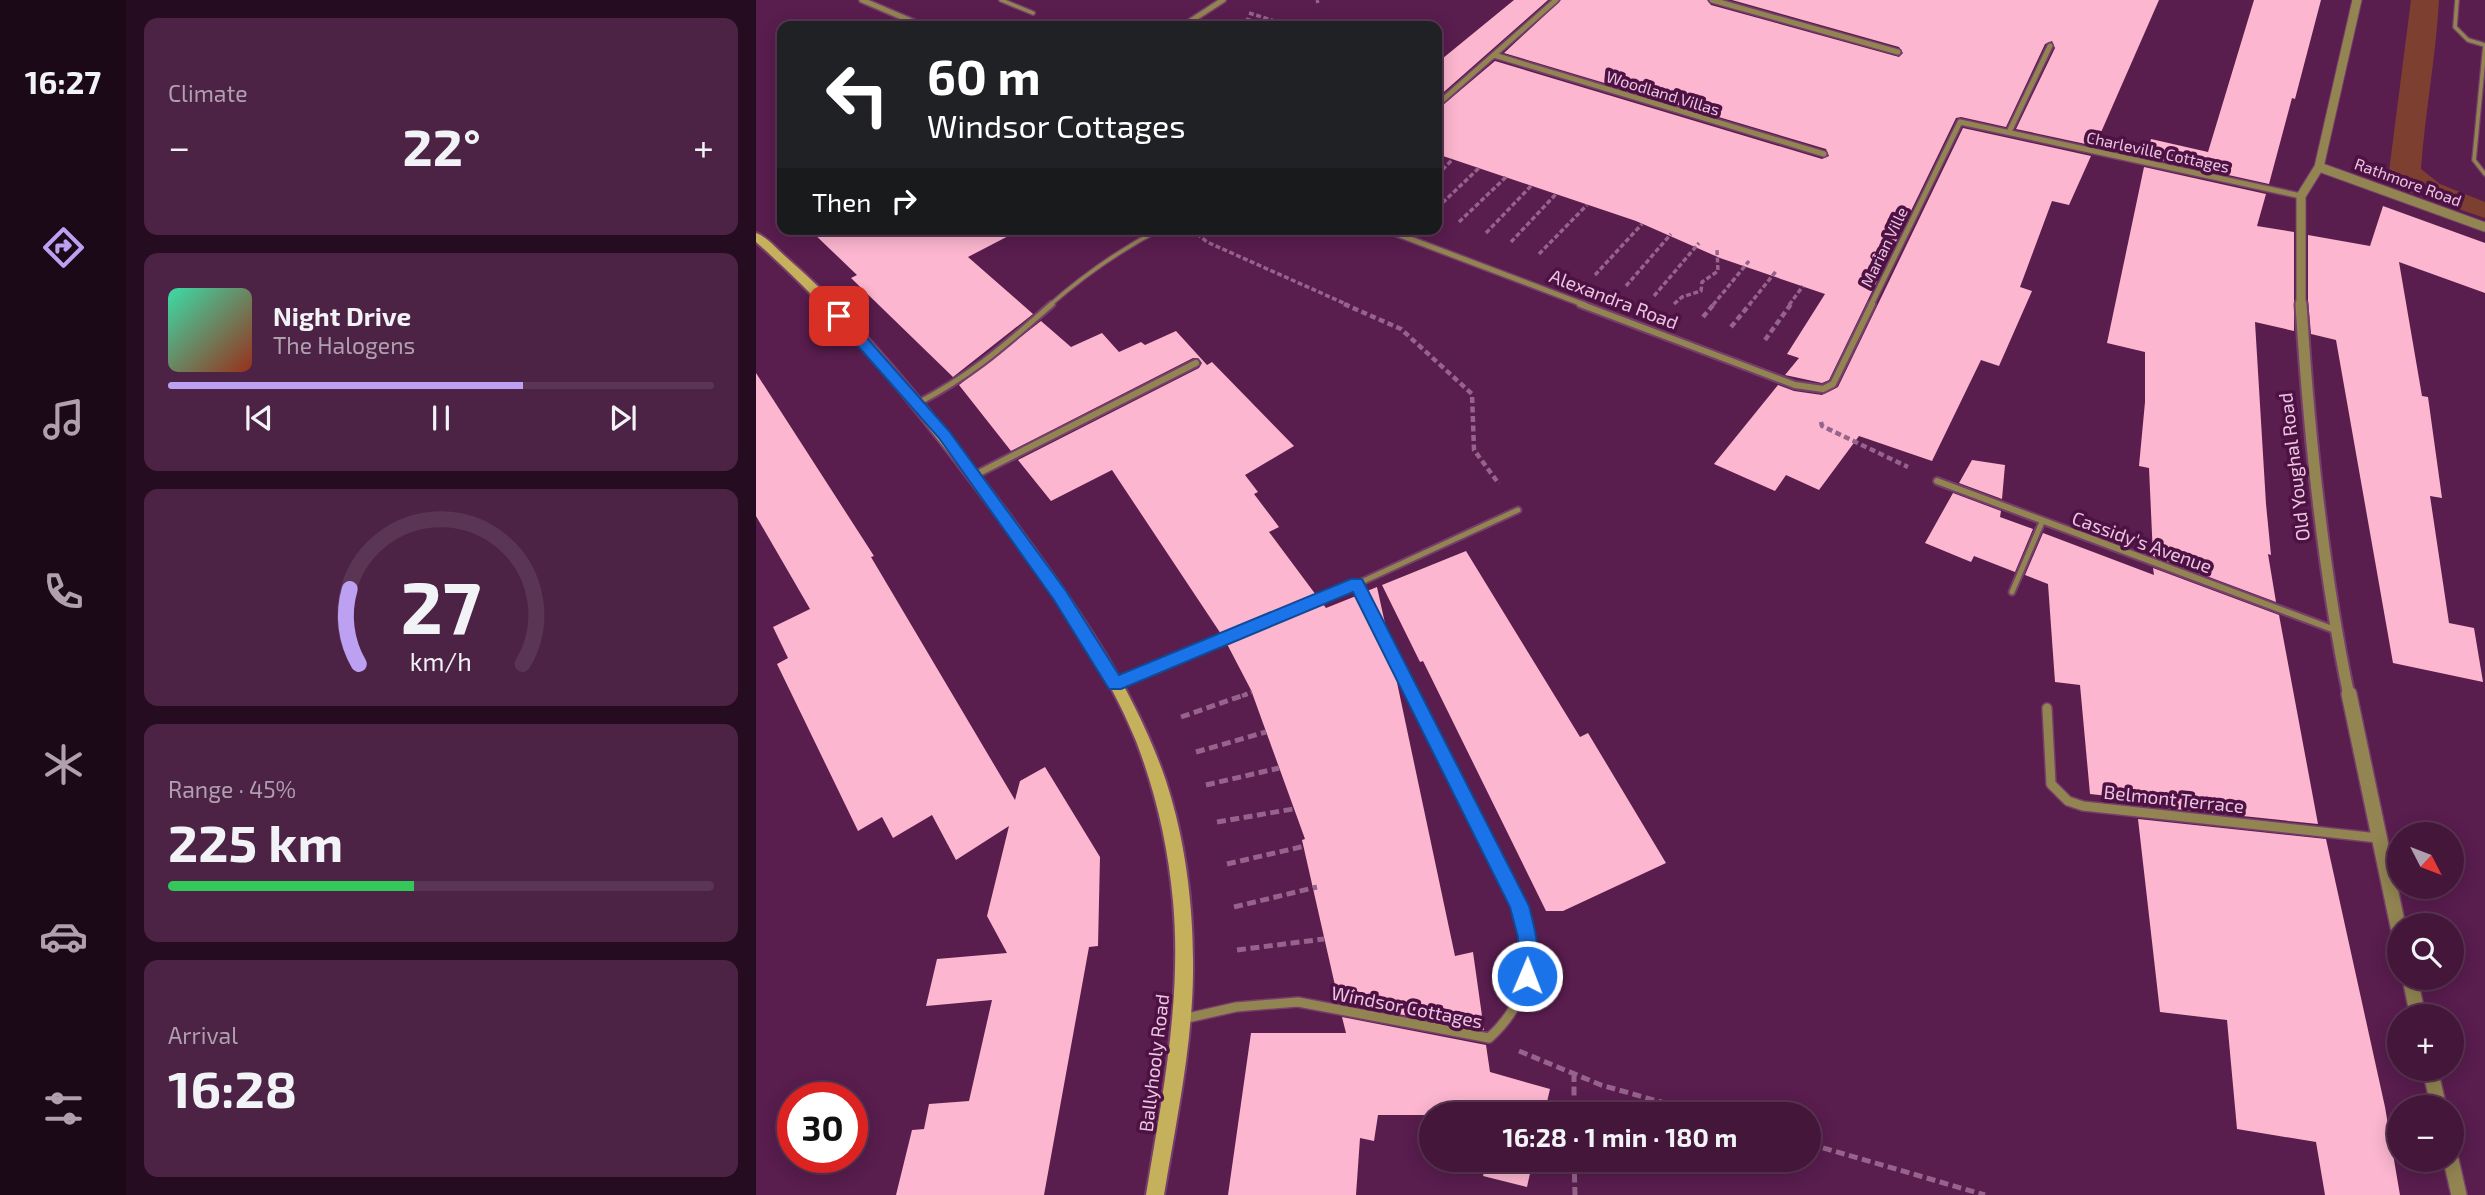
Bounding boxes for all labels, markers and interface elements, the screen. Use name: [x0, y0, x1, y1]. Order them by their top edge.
text: 60 m: [927, 46, 1041, 105]
icon: left: [812, 49, 903, 140]
text: 16:27: [25, 62, 101, 100]
street label: Woodland Villas: [1604, 66, 1722, 119]
text: Climate: [168, 79, 248, 107]
text: Windsor Cottages: [927, 106, 1185, 144]
text: 22°: [402, 114, 481, 176]
text: −: [168, 123, 190, 169]
text: +: [693, 123, 714, 169]
street label: Charleville Cottages: [2085, 127, 2231, 176]
street label: Rathmore Road: [2352, 153, 2464, 210]
icon: right: [885, 182, 923, 220]
text: Then: [812, 186, 871, 217]
street label: Marian Ville: [1856, 204, 1911, 290]
icon: directions: [39, 223, 88, 272]
street label: Alexandra Road: [1547, 263, 1682, 334]
pin: [809, 286, 869, 346]
icon: arrive: [820, 297, 858, 335]
text: Night Drive: [273, 300, 411, 331]
text: The Halogens: [273, 331, 415, 359]
street label: Old Youghal Road: [2273, 392, 2314, 543]
icon: music: [39, 395, 88, 444]
icon: previous: [240, 399, 278, 437]
icon: pause: [422, 399, 460, 437]
icon: next: [604, 399, 642, 437]
street label: Cassidy's Avenue: [2069, 506, 2215, 578]
text: 27: [401, 561, 481, 649]
icon: phone: [39, 567, 88, 616]
text: km/h: [410, 645, 472, 675]
icon: climate: [39, 740, 88, 789]
text: Range · 45%: [168, 775, 296, 803]
street label: Belmont Terrace: [2103, 780, 2246, 817]
text: 225 km: [168, 810, 343, 872]
north arrow: [2387, 822, 2464, 900]
map controls: [2387, 822, 2464, 1172]
icon: car: [39, 912, 88, 961]
button: search: [2387, 913, 2464, 990]
position arrow: [1490, 939, 1564, 1013]
street label: Windsor Cottages: [1330, 981, 1485, 1032]
street label: Ballyhooly Road: [1134, 993, 1173, 1133]
button: +: [2387, 1004, 2464, 1081]
text: Arrival: [168, 1021, 238, 1049]
text: 16:28: [168, 1056, 297, 1118]
speed limit sign: 30: [777, 1082, 868, 1173]
icon: filters: [39, 1084, 88, 1133]
button: −: [2387, 1095, 2464, 1172]
text: 16:28 · 1 min · 180 m: [1503, 1121, 1738, 1152]

